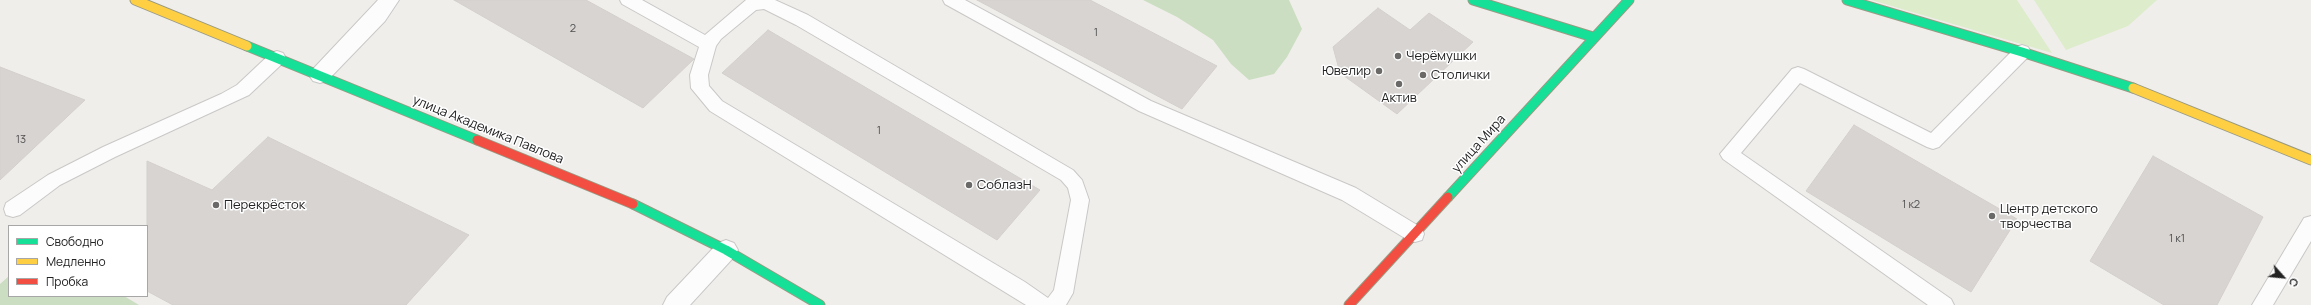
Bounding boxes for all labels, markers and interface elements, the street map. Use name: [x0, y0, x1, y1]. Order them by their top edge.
house number: 2: [570, 22, 576, 36]
house number: 1: [1094, 26, 1098, 40]
place label: Черёмушки: [1406, 48, 1477, 64]
marker: Черёмушки: [1393, 51, 1403, 61]
place label: Ювелир: [1322, 63, 1371, 79]
marker: Ювелир: [1374, 66, 1384, 76]
place label: Столички: [1431, 67, 1490, 83]
marker: Столички: [1418, 70, 1428, 80]
marker: Актив: [1394, 79, 1404, 89]
place label: Актив: [1381, 90, 1417, 106]
street label: улица Академика Павлова: [410, 93, 566, 167]
street label: улица Мира: [1449, 112, 1509, 176]
house number: 1: [877, 124, 881, 138]
house number: 13: [16, 133, 26, 147]
place label: СоблазН: [977, 177, 1032, 193]
marker: СоблазН: [964, 180, 974, 190]
place label: Перекрёсток: [224, 197, 305, 213]
house number: 1 к2: [1902, 198, 1920, 212]
marker: Перекрёсток: [211, 200, 221, 210]
place label: Центр детского творчества: [2000, 201, 2098, 232]
marker: Центр детского творчества: [1987, 211, 1997, 221]
legend: [8, 225, 148, 297]
house number: 1 к1: [2169, 232, 2185, 246]
text: Свободно: [46, 233, 104, 250]
text: Медленно: [46, 253, 106, 270]
north arrow: [2263, 257, 2303, 297]
text: Пробка: [46, 273, 88, 290]
text: С: [2286, 276, 2303, 290]

